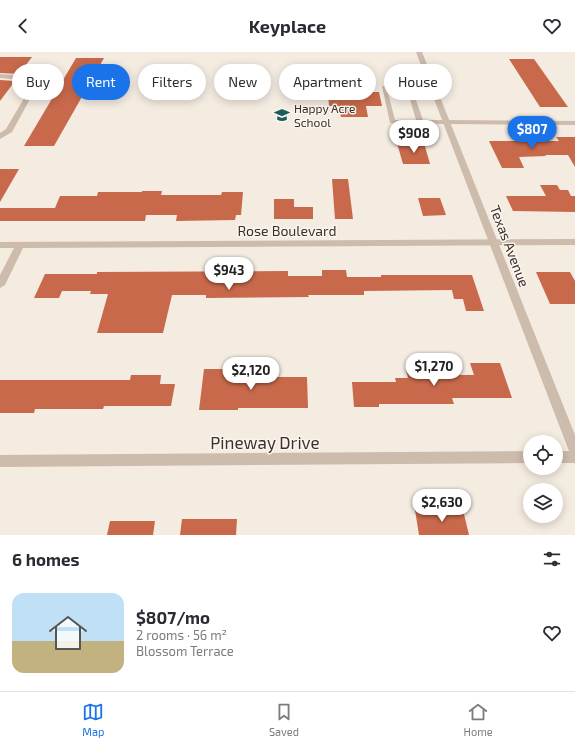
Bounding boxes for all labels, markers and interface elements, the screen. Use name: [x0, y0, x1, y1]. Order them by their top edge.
icon: back: [12, 15, 34, 37]
text: Keyplace: [249, 15, 326, 37]
icon: heart: [541, 15, 563, 37]
chip: Buy: [12, 64, 64, 100]
chip: Rent: [72, 64, 130, 100]
chip: Filters: [138, 64, 206, 100]
chip: New: [214, 64, 271, 100]
chip: Apartment: [279, 64, 376, 100]
chip: House: [384, 64, 452, 100]
place label: Happy Acre School: [294, 101, 355, 129]
school or university icon: Happy Acre School: [273, 106, 291, 124]
pin: $807: [508, 116, 556, 150]
pin: $908: [390, 120, 438, 154]
text: $807: [517, 121, 547, 137]
text: $908: [398, 125, 430, 141]
street label: Texas Avenue: [487, 203, 533, 289]
street label: Rose Boulevard: [237, 222, 337, 239]
pin: $943: [205, 257, 253, 291]
text: $943: [214, 262, 244, 278]
pin: $1,270: [401, 353, 467, 387]
pin: $2,120: [218, 357, 284, 391]
text: $1,270: [415, 358, 453, 374]
text: $2,120: [231, 362, 271, 378]
street label: Pineway Drive: [210, 432, 320, 453]
map controls: [523, 435, 563, 523]
button: locate: [523, 435, 563, 475]
button: layers: [523, 483, 563, 523]
pin: $2,630: [409, 489, 475, 523]
text: $2,630: [421, 494, 463, 510]
icon: filters: [541, 548, 563, 570]
text: 6 homes: [12, 549, 80, 569]
text: $807/mo: [136, 607, 210, 627]
icon: home: [44, 609, 92, 657]
icon: heart: [541, 622, 563, 644]
text: 2 rooms · 56 m²: [136, 627, 227, 643]
text: Blossom Terrace: [136, 643, 234, 659]
tab: Map: [82, 701, 104, 738]
tab: Saved: [269, 701, 299, 738]
tab: Home: [464, 701, 493, 738]

